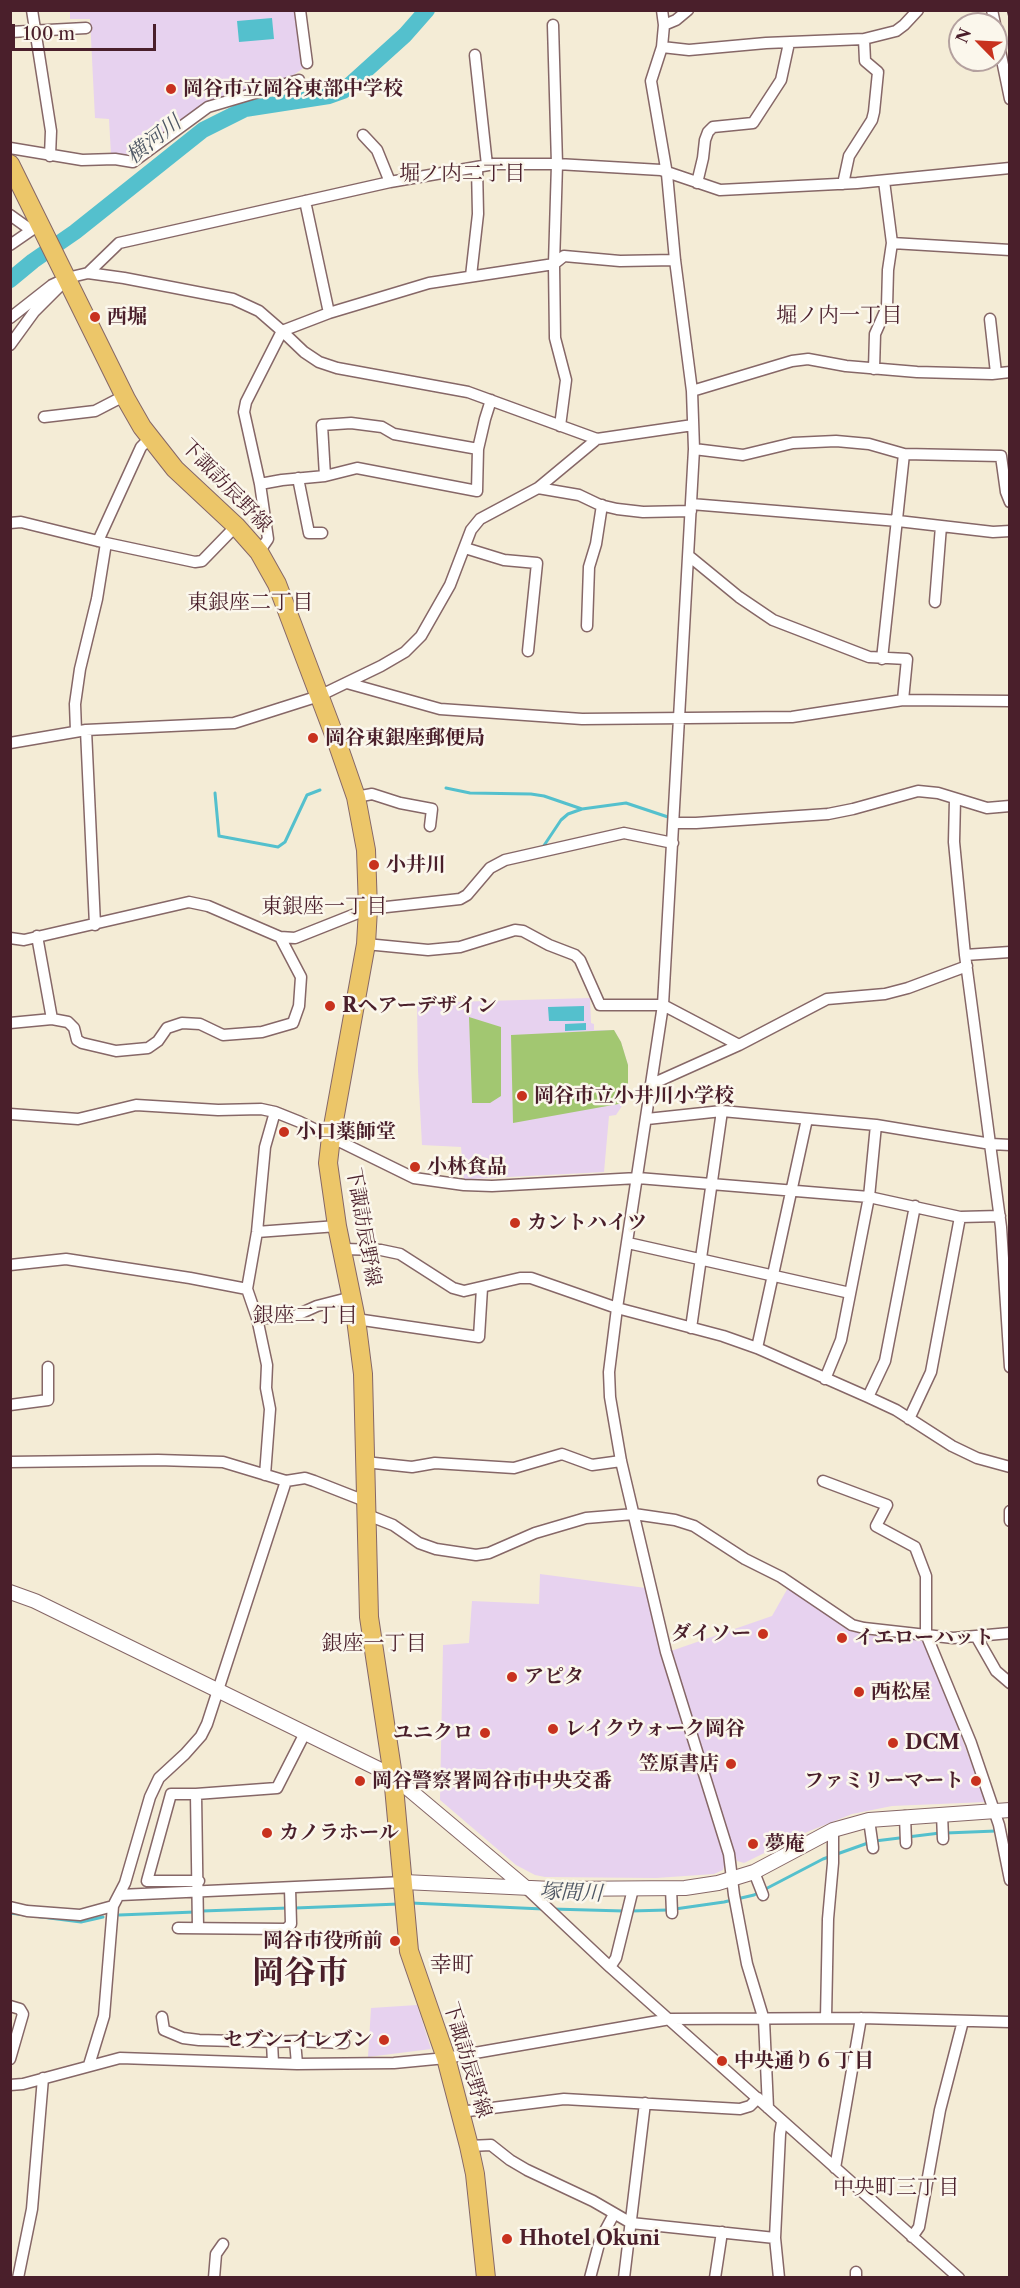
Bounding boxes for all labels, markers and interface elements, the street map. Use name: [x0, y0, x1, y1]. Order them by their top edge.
scale bar: [15, 12, 159, 50]
north arrow: [948, 12, 1008, 72]
text: 100 m: [23, 23, 75, 45]
text: N: [951, 25, 975, 46]
place label: 岡谷市立岡谷東部中学校: [183, 77, 403, 101]
marker: 岡谷市立岡谷東部中学校: [164, 82, 178, 96]
water label: 横河川: [121, 111, 187, 169]
district label: 堀ノ内二丁目: [399, 161, 525, 187]
district label: 堀ノ内一丁目: [776, 303, 902, 329]
place label: 西堀: [107, 305, 147, 329]
marker: 西堀: [88, 310, 102, 324]
street label: 下諏訪辰野線: [176, 435, 276, 537]
district label: 東銀座二丁目: [187, 590, 313, 616]
place label: 岡谷東銀座郵便局: [325, 726, 485, 750]
marker: 岡谷東銀座郵便局: [306, 731, 320, 745]
place label: 小井川: [386, 853, 446, 877]
marker: 小井川: [367, 858, 381, 872]
district label: 東銀座一丁目: [261, 894, 387, 920]
place label: Rヘアーデザイン: [342, 994, 497, 1018]
marker: Rヘアーデザイン: [323, 999, 337, 1013]
place label: 岡谷市立小井川小学校: [534, 1084, 734, 1108]
marker: 岡谷市立小井川小学校: [515, 1089, 529, 1103]
place label: 小口薬師堂: [296, 1120, 396, 1144]
marker: 小口薬師堂: [277, 1125, 291, 1139]
place label: 小林食品: [427, 1155, 507, 1179]
marker: 小林食品: [408, 1160, 422, 1174]
street label: 下諏訪辰野線: [341, 1166, 385, 1288]
place label: カントハイツ: [527, 1211, 647, 1235]
marker: カントハイツ: [508, 1216, 522, 1230]
district label: 銀座二丁目: [253, 1303, 357, 1329]
place label: ダイソー: [671, 1622, 751, 1646]
place label: イエローハット: [854, 1626, 994, 1650]
marker: ダイソー: [756, 1627, 770, 1641]
district label: 銀座一丁目: [322, 1631, 426, 1657]
marker: イエローハット: [835, 1631, 849, 1645]
place label: アピタ: [524, 1665, 584, 1689]
marker: アピタ: [505, 1670, 519, 1684]
place label: 西松屋: [871, 1680, 931, 1704]
marker: 西松屋: [852, 1685, 866, 1699]
place label: レイクウォーク岡谷: [565, 1717, 745, 1741]
place label: ユニクロ: [393, 1721, 473, 1745]
marker: レイクウォーク岡谷: [546, 1722, 560, 1736]
marker: ユニクロ: [478, 1726, 492, 1740]
place label: DCM: [905, 1731, 960, 1755]
marker: DCM: [886, 1736, 900, 1750]
place label: 笠原書店: [639, 1752, 719, 1776]
marker: 笠原書店: [724, 1757, 738, 1771]
place label: 岡谷警察署岡谷市中央交番: [372, 1769, 612, 1793]
place label: ファミリーマート: [804, 1769, 964, 1793]
marker: 岡谷警察署岡谷市中央交番: [353, 1774, 367, 1788]
marker: ファミリーマート: [969, 1774, 983, 1788]
place label: カノラホール: [279, 1821, 399, 1845]
marker: カノラホール: [260, 1826, 274, 1840]
place label: 夢庵: [765, 1832, 805, 1856]
marker: 夢庵: [746, 1837, 760, 1851]
water label: 塚間川: [539, 1879, 603, 1907]
place label: 岡谷市役所前: [263, 1929, 383, 1953]
marker: 岡谷市役所前: [388, 1934, 402, 1948]
district label: 幸町: [430, 1953, 474, 1979]
district label: 岡谷市: [252, 1955, 348, 1993]
street label: 下諏訪辰野線: [438, 1999, 496, 2121]
place label: セブン-イレブン: [223, 2028, 372, 2052]
marker: セブン-イレブン: [377, 2033, 391, 2047]
place label: 中央通り６丁目: [734, 2049, 874, 2073]
marker: 中央通り６丁目: [715, 2054, 729, 2068]
district label: 中央町三丁目: [833, 2175, 959, 2201]
place label: Hhotel Okuni: [519, 2227, 660, 2251]
marker: Hhotel Okuni: [500, 2232, 514, 2246]

